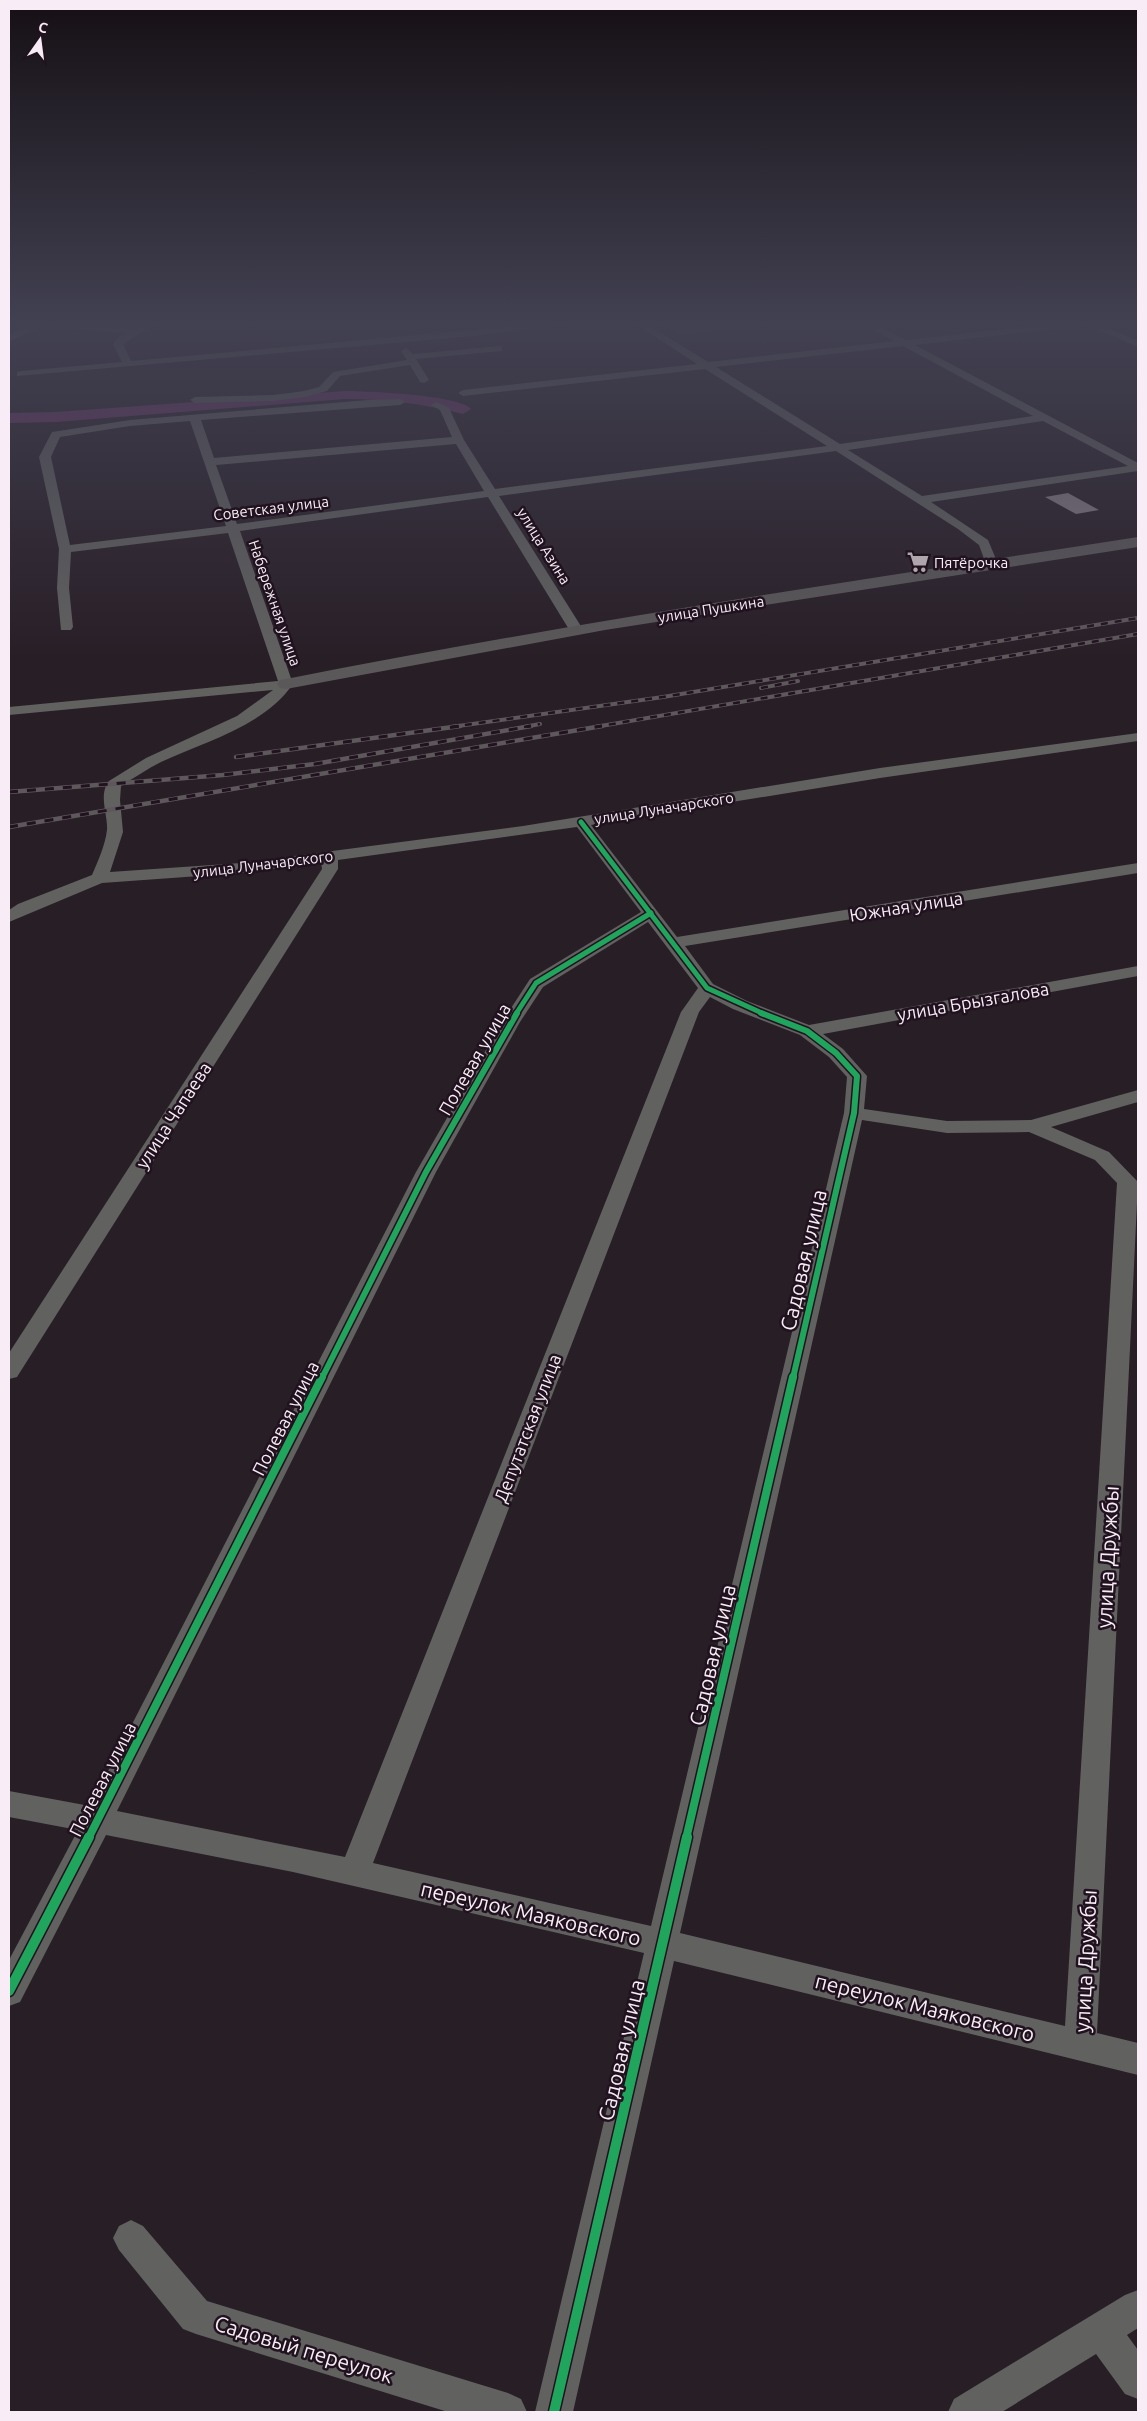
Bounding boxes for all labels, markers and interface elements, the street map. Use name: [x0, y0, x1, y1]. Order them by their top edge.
north arrow: [15, 15, 65, 65]
text: С: [37, 19, 49, 36]
street label: Советская улица: [212, 492, 330, 524]
street label: улица Азина: [514, 505, 574, 587]
street label: Набережная улица: [245, 538, 305, 668]
supermarket icon: Пятёрочка: [905, 549, 931, 575]
place label: Пятёрочка: [934, 554, 1008, 571]
street label: улица Пушкина: [657, 592, 765, 626]
street label: улица Луначарского: [593, 789, 735, 827]
street label: улица Луначарского: [192, 847, 334, 881]
street label: Южная улица: [848, 887, 964, 925]
street label: улица Брызгалова: [896, 978, 1050, 1024]
street label: Полевая улица: [434, 1000, 514, 1118]
street label: улица Чапаева: [131, 1058, 215, 1172]
street label: Садовая улица: [775, 1187, 831, 1333]
street label: Депутатская улица: [490, 1351, 564, 1505]
street label: Полевая улица: [248, 1357, 322, 1479]
street label: улица Дружбы: [1091, 1485, 1123, 1629]
street label: Садовая улица: [684, 1582, 740, 1728]
street label: Полевая улица: [65, 1718, 139, 1840]
street label: переулок Маяковского: [419, 1876, 643, 1950]
street label: улица Дружбы: [1069, 1889, 1101, 2033]
street label: переулок Маяковского: [813, 1968, 1037, 2046]
street label: Садовая улица: [593, 1977, 649, 2123]
street label: Садовый переулок: [212, 2310, 396, 2388]

